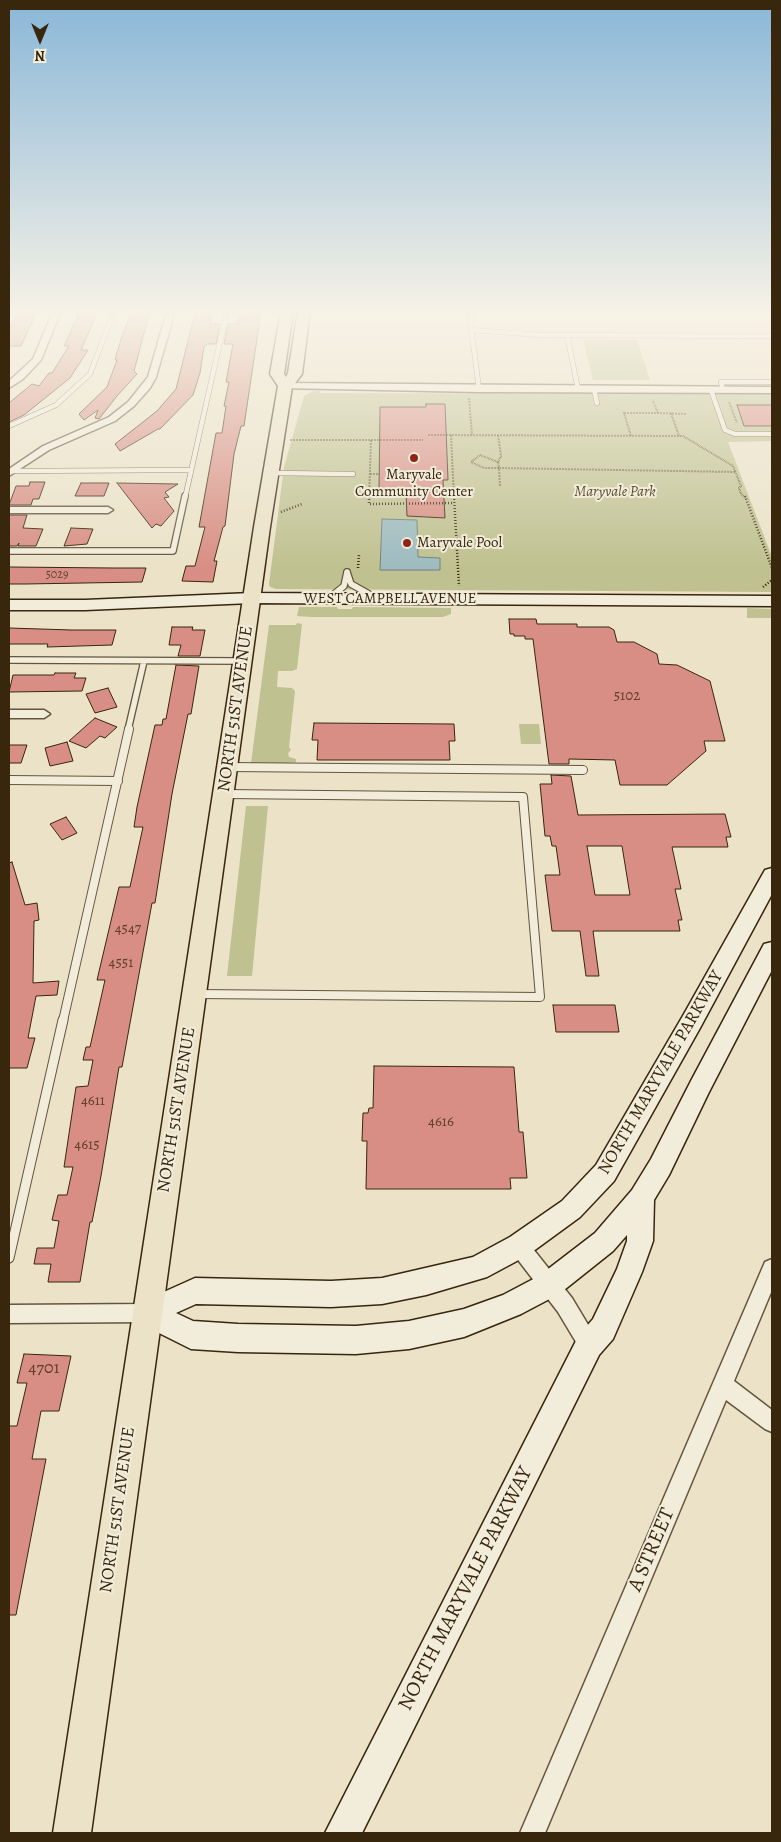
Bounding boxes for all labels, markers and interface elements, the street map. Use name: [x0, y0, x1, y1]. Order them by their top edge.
north arrow: [15, 15, 65, 65]
text: N: [35, 46, 45, 65]
marker: Maryvale Community Center: [408, 452, 420, 464]
place label: Maryvale Community Center: [355, 466, 473, 501]
park label: Maryvale Park: [574, 483, 656, 501]
place label: Maryvale Pool: [417, 534, 502, 552]
marker: Maryvale Pool: [401, 537, 413, 549]
house number: 5029: [46, 568, 68, 582]
street label: WEST CAMPBELL AVENUE: [304, 590, 476, 608]
street label: NORTH 51ST AVENUE: [214, 625, 258, 793]
house number: 5102: [614, 687, 640, 705]
house number: 4547: [115, 920, 141, 938]
house number: 4551: [109, 954, 133, 972]
street label: NORTH MARYVALE PARKWAY: [594, 967, 728, 1179]
street label: NORTH 51ST AVENUE: [153, 1026, 201, 1194]
house number: 4611: [81, 1092, 105, 1110]
house number: 4616: [428, 1113, 454, 1131]
house number: 4615: [74, 1136, 100, 1154]
house number: 4701: [28, 1358, 60, 1380]
street label: NORTH 51ST AVENUE: [96, 1426, 140, 1594]
street label: NORTH MARYVALE PARKWAY: [393, 1463, 539, 1715]
street label: A STREET: [623, 1505, 681, 1595]

